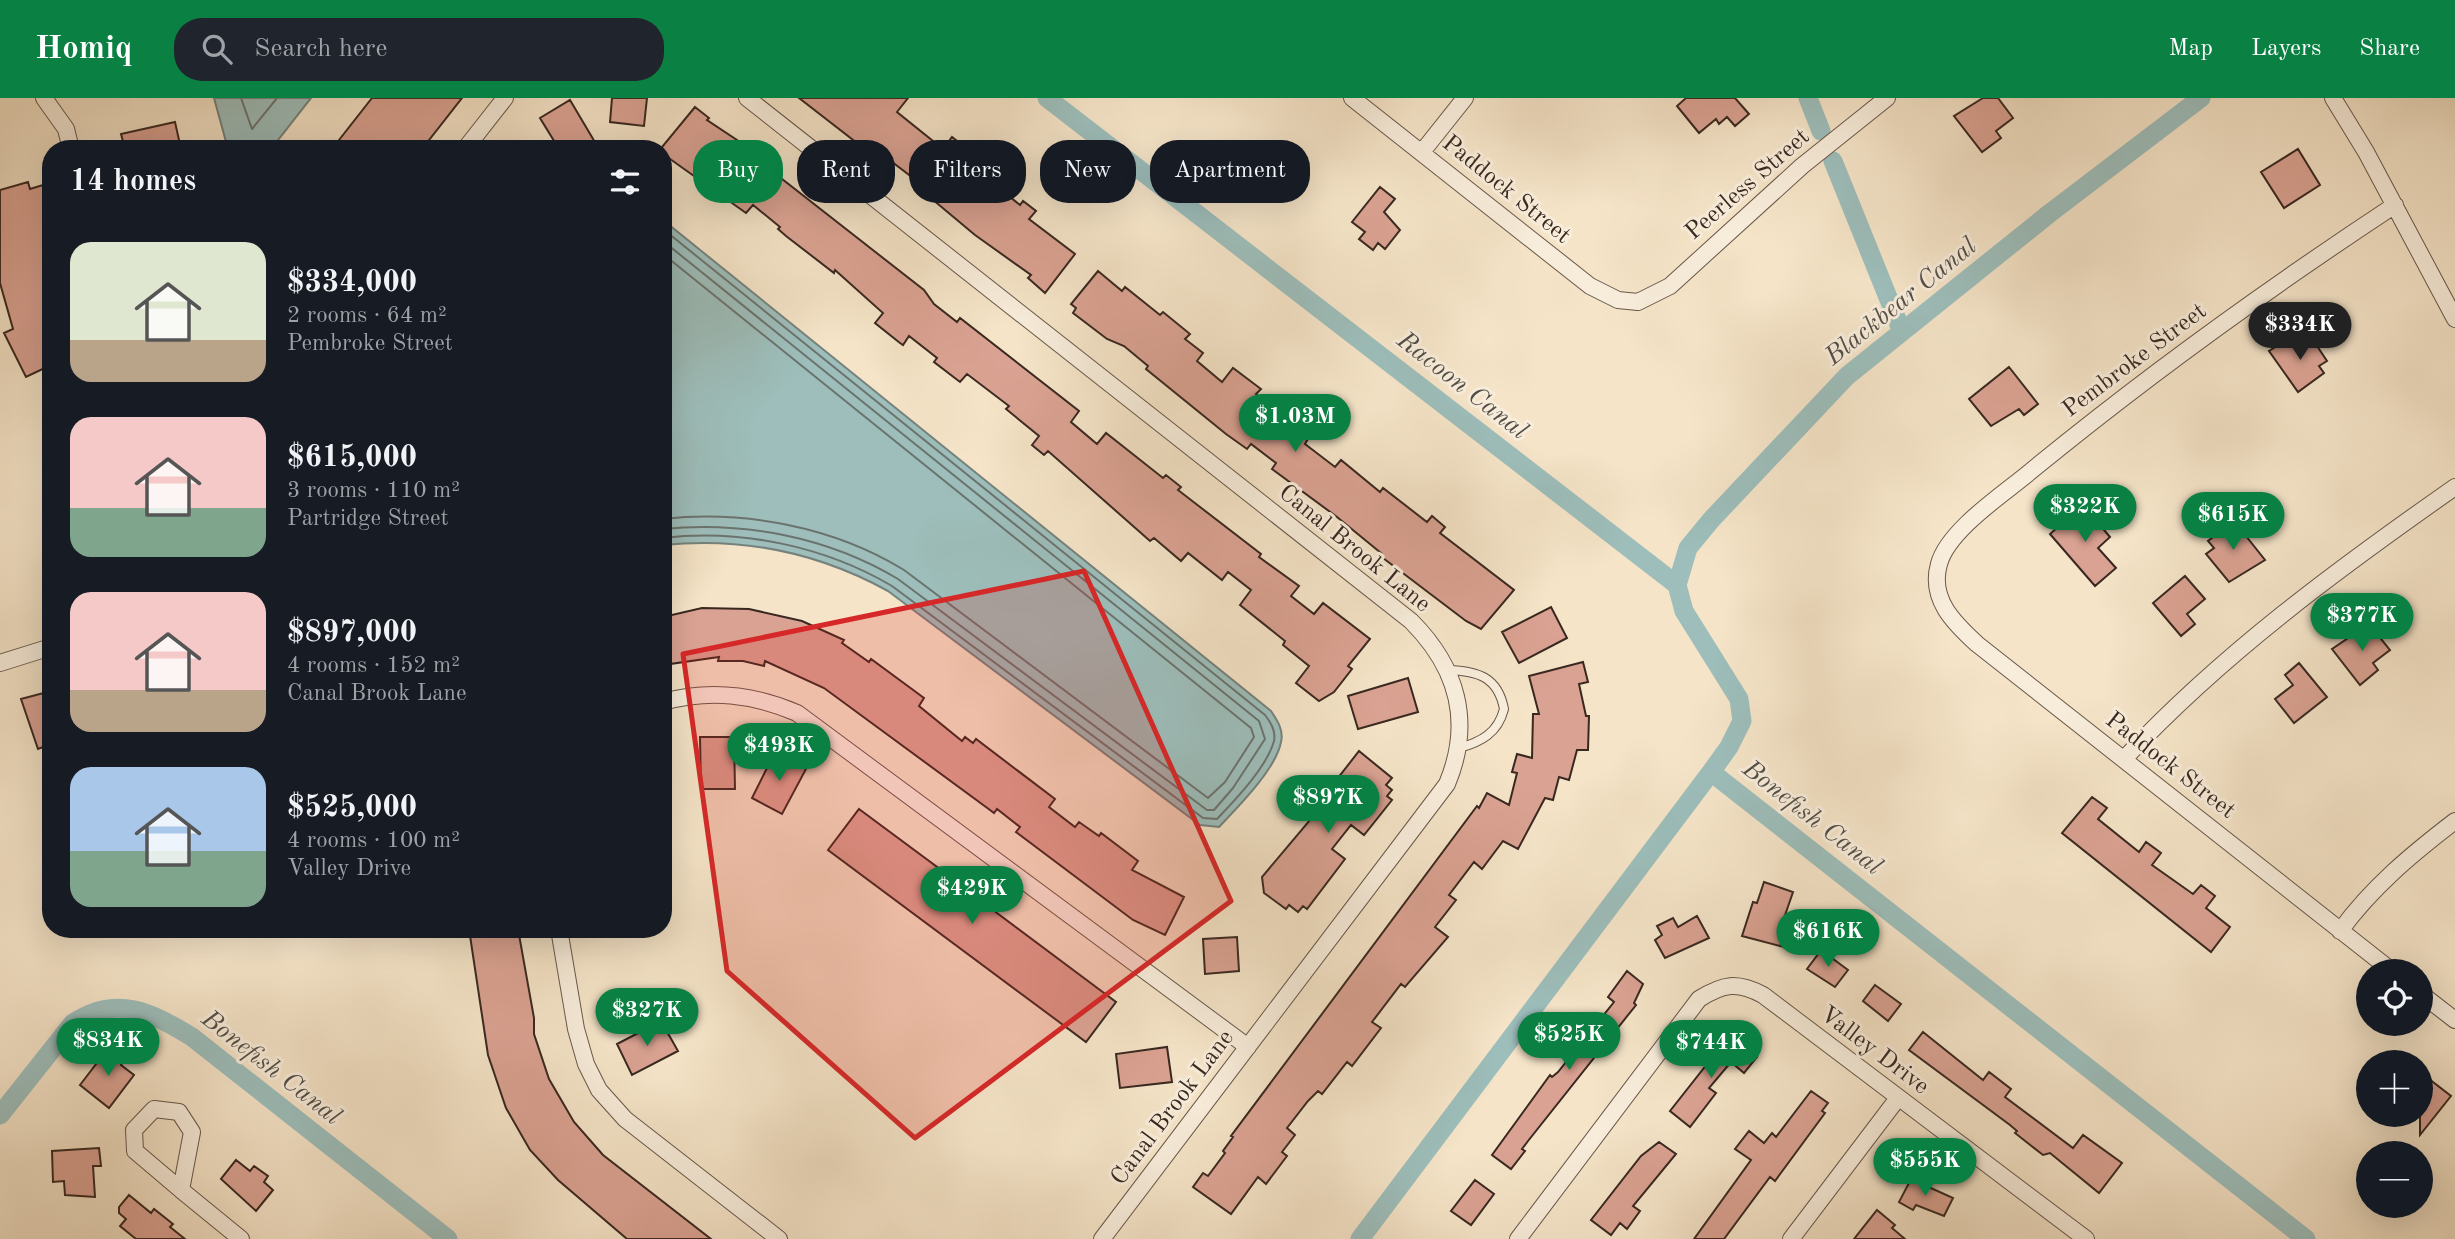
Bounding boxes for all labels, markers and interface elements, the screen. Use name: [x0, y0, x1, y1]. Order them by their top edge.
search box: [174, 18, 664, 81]
icon: search: [198, 30, 236, 68]
text: Homiq: [35, 33, 132, 66]
text: Search here: [254, 36, 387, 62]
text: Map: [2169, 37, 2213, 61]
text: Layers: [2251, 37, 2321, 61]
text: Share: [2359, 37, 2420, 61]
street label: Peerless Street: [1681, 125, 1815, 245]
street label: Paddock Street: [1437, 131, 1575, 249]
chip: Buy: [693, 140, 783, 203]
chip: Rent: [797, 140, 895, 203]
chip: Filters: [909, 140, 1026, 203]
chip: New: [1040, 140, 1136, 203]
chip: Apartment: [1150, 140, 1310, 203]
icon: filters: [606, 163, 644, 201]
text: 14 homes: [70, 167, 196, 197]
water label: Blackbear Canal: [1820, 233, 1982, 371]
text: $334,000: [287, 268, 417, 298]
icon: home: [126, 270, 210, 354]
street label: Pembroke Street: [2059, 299, 2211, 423]
pin: $334K: [2251, 302, 2349, 362]
text: 2 rooms · 64 m²: [287, 304, 447, 327]
text: $334K: [2264, 313, 2336, 336]
water label: Racoon Canal: [1391, 327, 1532, 445]
text: Pembroke Street: [287, 332, 453, 355]
pin: $1.03M: [1238, 394, 1352, 454]
text: $1.03M: [1255, 405, 1335, 428]
text: $615,000: [287, 443, 417, 473]
icon: home: [126, 445, 210, 529]
text: 3 rooms · 110 m²: [287, 479, 460, 502]
street label: Canal Brook Lane: [1274, 481, 1434, 617]
pin: $322K: [2036, 484, 2134, 544]
pin: $615K: [2184, 492, 2282, 552]
text: $322K: [2049, 495, 2121, 518]
text: $615K: [2197, 503, 2269, 526]
text: Partridge Street: [287, 507, 449, 530]
pin: $377K: [2313, 594, 2411, 653]
text: $377K: [2326, 604, 2398, 627]
text: $897,000: [287, 618, 417, 648]
icon: home: [126, 620, 210, 704]
text: 4 rooms · 152 m²: [287, 654, 460, 677]
text: Canal Brook Lane: [287, 682, 467, 705]
street label: Paddock Street: [2101, 708, 2239, 824]
pin: $493K: [730, 724, 828, 783]
text: $493K: [743, 734, 815, 757]
water label: Bonefish Canal: [1737, 755, 1887, 881]
pin: $897K: [1279, 776, 1377, 835]
text: $897K: [1292, 786, 1364, 809]
text: $525,000: [287, 793, 417, 823]
icon: home: [126, 795, 210, 879]
text: 4 rooms · 100 m²: [287, 829, 460, 852]
text: Valley Drive: [287, 857, 411, 880]
pin: $429K: [923, 866, 1021, 926]
text: $429K: [936, 877, 1008, 900]
pin: $616K: [1779, 910, 1877, 969]
text: $616K: [1792, 920, 1864, 943]
map controls: [2356, 959, 2433, 1218]
button: locate: [2356, 959, 2433, 1036]
pin: $327K: [598, 988, 696, 1048]
text: $327K: [611, 999, 683, 1022]
street label: Valley Drive: [1815, 1002, 1933, 1100]
water label: Bonefish Canal: [196, 1005, 346, 1131]
pin: $525K: [1520, 1012, 1618, 1072]
pin: $834K: [59, 1018, 157, 1078]
pin: $744K: [1662, 1020, 1760, 1080]
text: $525K: [1533, 1023, 1605, 1046]
street label: Canal Brook Lane: [1107, 1026, 1239, 1190]
text: $834K: [72, 1029, 144, 1052]
text: $744K: [1675, 1031, 1747, 1054]
button: +: [2356, 1050, 2433, 1127]
pin: $555K: [1876, 1138, 1974, 1198]
button: −: [2356, 1141, 2433, 1218]
text: $555K: [1889, 1149, 1961, 1172]

